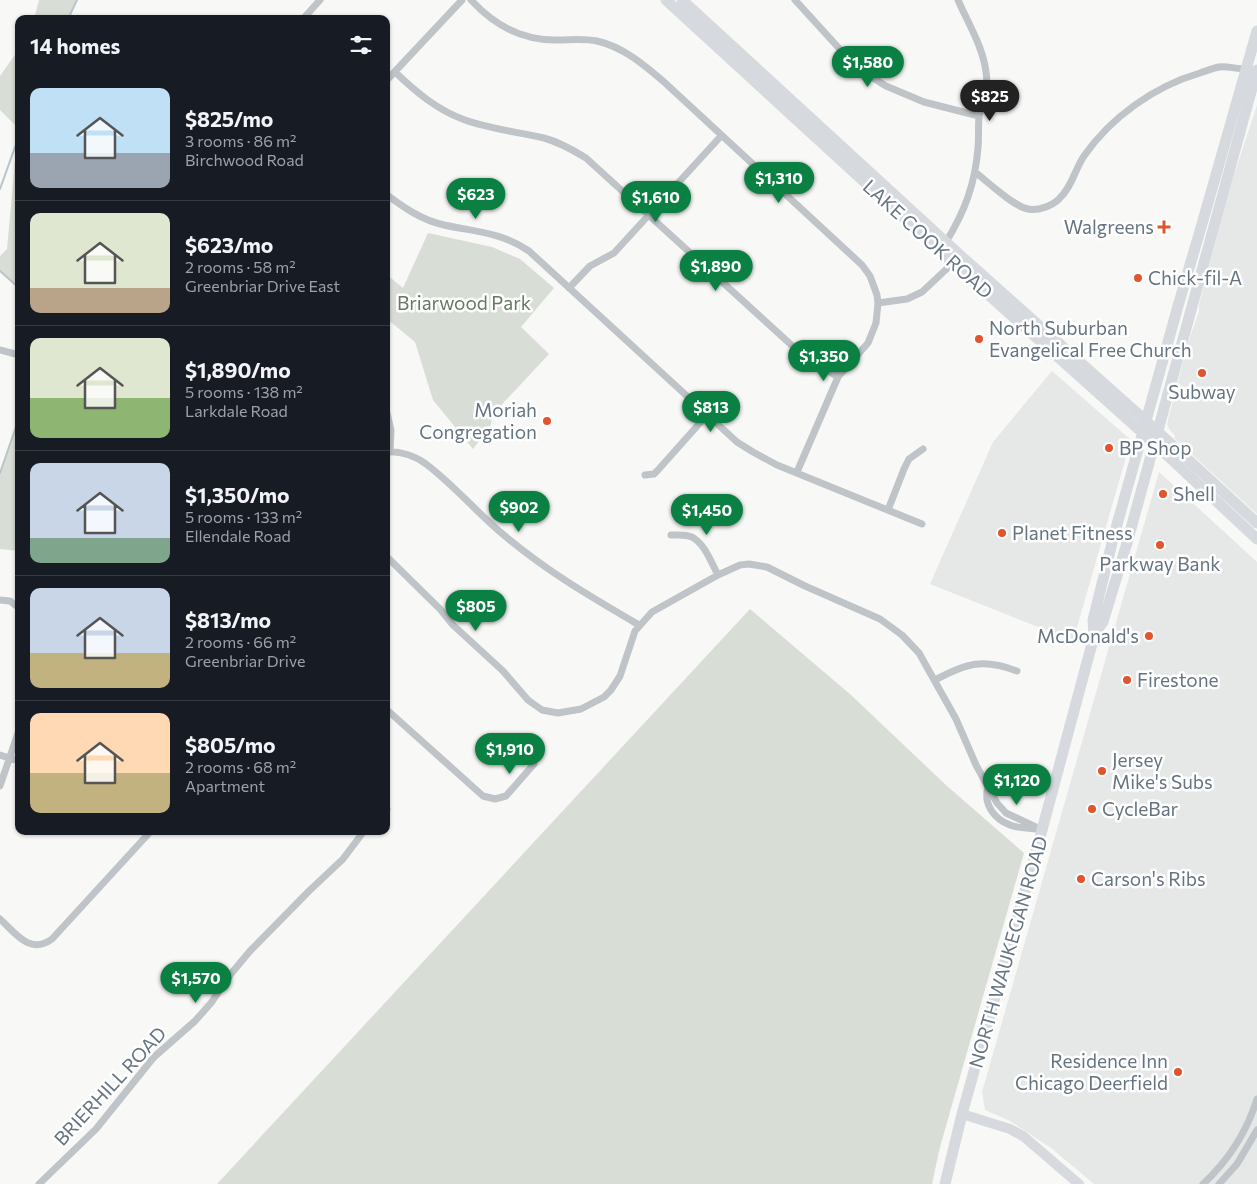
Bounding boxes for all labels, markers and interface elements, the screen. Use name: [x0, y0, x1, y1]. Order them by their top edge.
icon: filters: [347, 31, 375, 59]
text: 14 homes: [30, 33, 120, 58]
pin: $1,580: [827, 46, 909, 88]
text: $1,580: [843, 52, 893, 71]
pin: $825: [960, 80, 1020, 122]
text: $825: [971, 86, 1009, 105]
text: $825/mo: [185, 106, 273, 131]
icon: home: [70, 108, 130, 168]
text: 3 rooms · 86 m²: [185, 131, 296, 150]
text: Birchwood Road: [185, 150, 304, 169]
pin: $1,310: [738, 162, 820, 204]
text: $1,310: [755, 168, 803, 187]
street label: LAKE COOK ROAD: [859, 174, 998, 303]
pin: $623: [446, 178, 506, 220]
pin: $1,610: [615, 180, 697, 223]
text: $623: [457, 184, 495, 203]
text: $1,610: [632, 187, 680, 206]
place label: Walgreens: [1064, 215, 1154, 238]
marker: Walgreens: [1158, 221, 1170, 233]
text: $623/mo: [185, 232, 273, 257]
icon: home: [70, 233, 130, 293]
pin: $1,890: [675, 250, 757, 292]
text: $1,890: [691, 256, 741, 275]
text: 2 rooms · 58 m²: [185, 257, 296, 276]
place label: Chick-fil-A: [1148, 266, 1242, 289]
marker: Chick-fil-A: [1132, 272, 1144, 284]
text: Greenbriar Drive East: [185, 276, 340, 295]
park label: Briarwood Park: [397, 291, 531, 314]
place label: North Suburban Evangelical Free Church: [989, 316, 1192, 361]
marker: North Suburban Evangelical Free Church: [973, 333, 985, 345]
pin: $1,350: [783, 340, 865, 382]
text: $1,350: [799, 346, 849, 365]
text: $1,890/mo: [185, 357, 291, 382]
icon: home: [70, 358, 130, 418]
marker: Subway: [1196, 367, 1208, 379]
place label: Subway: [1168, 380, 1236, 403]
text: 5 rooms · 138 m²: [185, 382, 303, 401]
pin: $813: [681, 390, 741, 433]
text: $813: [693, 397, 729, 416]
place label: Moriah Congregation: [419, 398, 537, 443]
text: Larkdale Road: [185, 401, 288, 420]
marker: Moriah Congregation: [541, 415, 553, 427]
place label: BP Shop: [1119, 436, 1191, 459]
marker: BP Shop: [1103, 442, 1115, 454]
text: $1,350/mo: [185, 482, 290, 507]
place label: Shell: [1173, 482, 1215, 505]
icon: home: [70, 483, 130, 543]
marker: Shell: [1157, 488, 1169, 500]
pin: $902: [489, 490, 549, 533]
pin: $1,450: [666, 494, 748, 536]
text: $902: [500, 497, 538, 516]
text: $1,450: [682, 500, 732, 519]
text: 5 rooms · 133 m²: [185, 507, 302, 526]
place label: Planet Fitness: [1012, 521, 1133, 544]
text: Ellendale Road: [185, 526, 291, 545]
marker: Planet Fitness: [996, 527, 1008, 539]
marker: Parkway Bank: [1154, 539, 1166, 551]
place label: Parkway Bank: [1099, 552, 1221, 575]
pin: $805: [446, 590, 506, 632]
text: $805: [456, 596, 496, 615]
text: $813/mo: [185, 607, 271, 632]
icon: home: [70, 608, 130, 668]
place label: McDonald's: [1037, 624, 1139, 647]
marker: McDonald's: [1143, 630, 1155, 642]
text: 2 rooms · 66 m²: [185, 632, 296, 651]
text: Greenbriar Drive: [185, 651, 305, 670]
place label: Firestone: [1137, 668, 1219, 691]
marker: Firestone: [1121, 674, 1133, 686]
text: $805/mo: [185, 732, 276, 757]
pin: $1,910: [469, 732, 551, 775]
icon: home: [70, 733, 130, 793]
text: $1,910: [486, 739, 534, 758]
place label: Jersey Mike's Subs: [1112, 748, 1213, 793]
text: 2 rooms · 68 m²: [185, 757, 296, 776]
pin: $1,120: [976, 764, 1058, 806]
marker: Jersey Mike's Subs: [1096, 765, 1108, 777]
text: $1,120: [994, 770, 1040, 789]
text: Apartment: [185, 776, 265, 795]
place label: CycleBar: [1102, 797, 1179, 820]
marker: CycleBar: [1086, 803, 1098, 815]
street label: NORTH WAUKEGAN ROAD: [963, 833, 1052, 1070]
place label: Carson's Ribs: [1091, 867, 1206, 890]
marker: Carson's Ribs: [1075, 873, 1087, 885]
pin: $1,570: [155, 962, 237, 1004]
text: $1,570: [171, 968, 221, 987]
street label: BRIERHILL ROAD: [49, 1022, 170, 1150]
place label: Residence Inn Chicago Deerfield: [1015, 1049, 1168, 1094]
marker: Residence Inn Chicago Deerfield: [1172, 1066, 1184, 1078]

